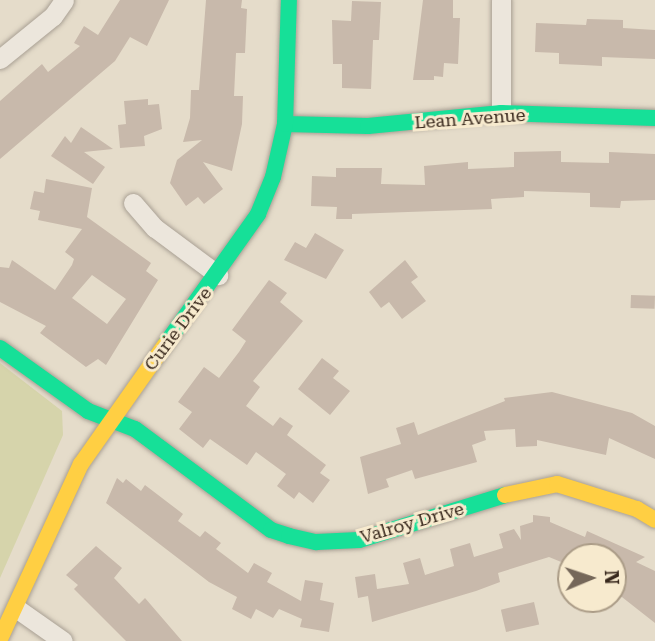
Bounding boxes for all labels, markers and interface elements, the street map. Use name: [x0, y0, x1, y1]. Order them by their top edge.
street label: Lean Avenue: [414, 104, 526, 134]
street label: Curie Drive: [140, 283, 216, 375]
street label: Valroy Drive: [358, 498, 466, 548]
north arrow: [557, 543, 627, 613]
text: N: [600, 570, 623, 585]

